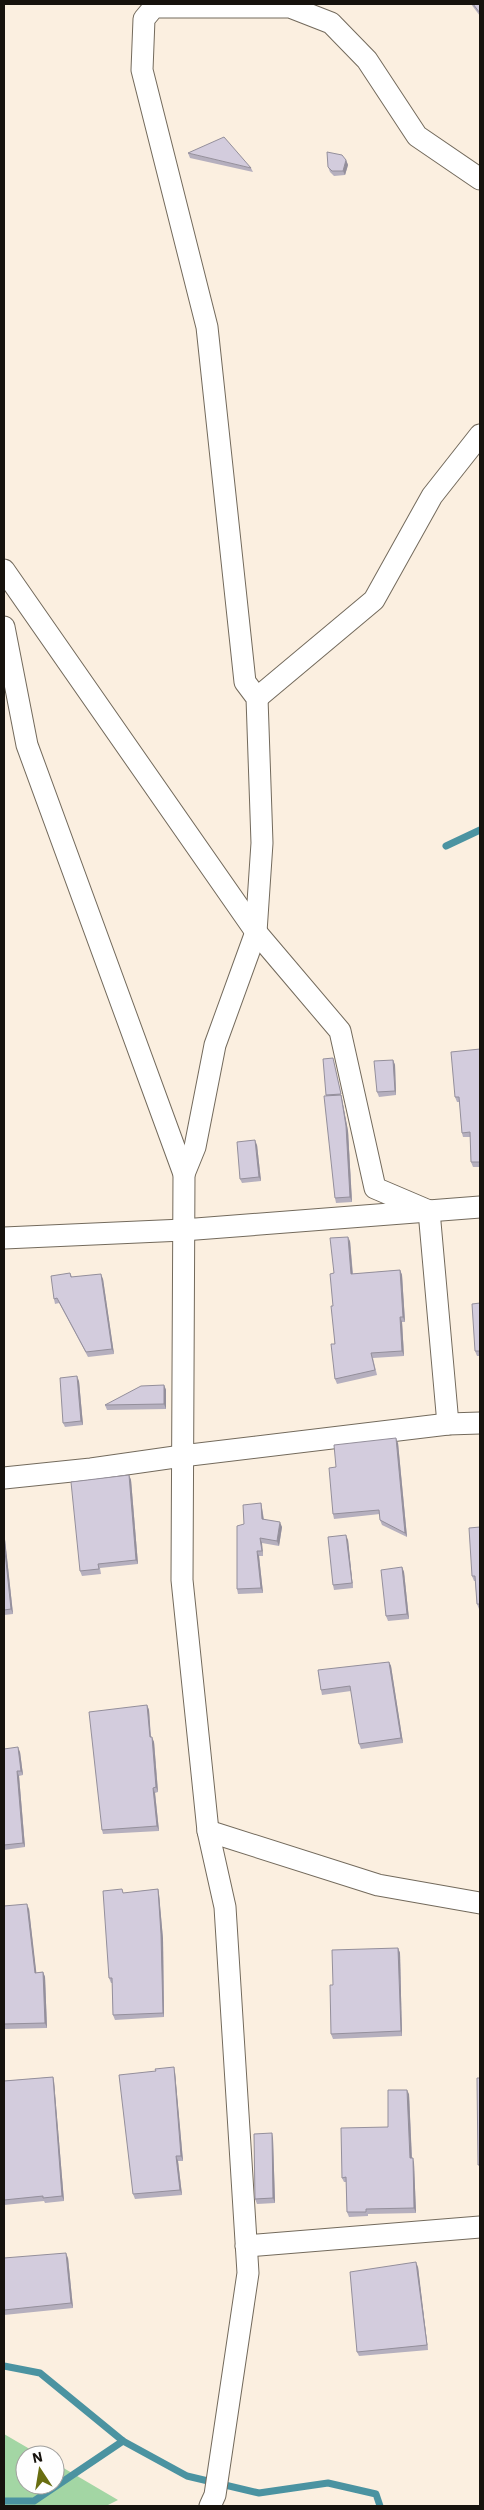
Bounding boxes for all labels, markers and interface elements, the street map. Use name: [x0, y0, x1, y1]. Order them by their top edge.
north arrow: [15, 2445, 65, 2495]
text: N: [30, 2447, 44, 2467]

